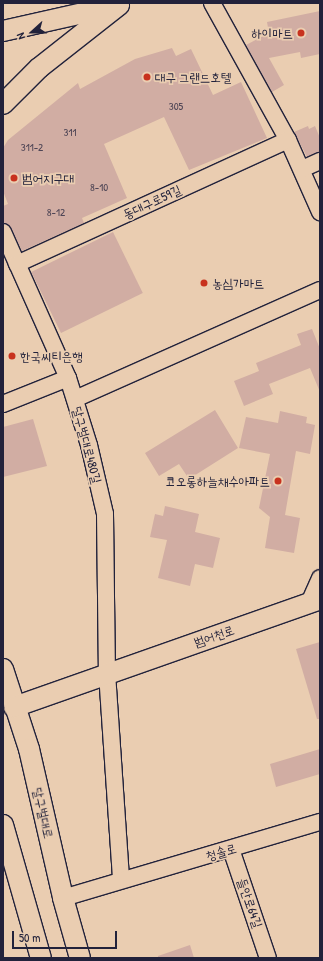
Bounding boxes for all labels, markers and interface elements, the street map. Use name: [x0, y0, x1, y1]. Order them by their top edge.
north arrow: [12, 12, 52, 52]
place label: 하이마트: [251, 25, 293, 41]
marker: 하이마트: [296, 28, 306, 38]
text: N: [13, 31, 28, 42]
place label: 대구 그랜드호텔: [155, 69, 231, 85]
marker: 대구 그랜드호텔: [142, 72, 152, 82]
house number: 305: [169, 99, 183, 113]
house number: 311: [64, 125, 76, 139]
house number: 311-2: [21, 140, 43, 154]
place label: 범어지구대: [22, 170, 74, 186]
marker: 범어지구대: [9, 173, 19, 183]
house number: 8-10: [90, 180, 108, 194]
street label: 동대구로59길: [120, 182, 184, 222]
house number: 8-12: [47, 205, 65, 219]
place label: 농심가마트: [212, 275, 264, 291]
marker: 농심가마트: [199, 278, 209, 288]
place label: 한국씨티은행: [20, 348, 83, 364]
marker: 한국씨티은행: [7, 351, 17, 361]
street label: 달구벌대로480길: [69, 405, 105, 485]
place label: 코오롱하늘채수아파트: [165, 473, 270, 489]
marker: 코오롱하늘채수아파트: [273, 476, 283, 486]
street label: 범어천로: [192, 622, 236, 650]
street label: 달구벌대로: [30, 786, 56, 840]
street label: 청솔로: [204, 840, 238, 864]
street label: 들안로64길: [234, 876, 266, 930]
scale bar: [14, 923, 119, 949]
text: 50 m: [19, 929, 40, 946]

